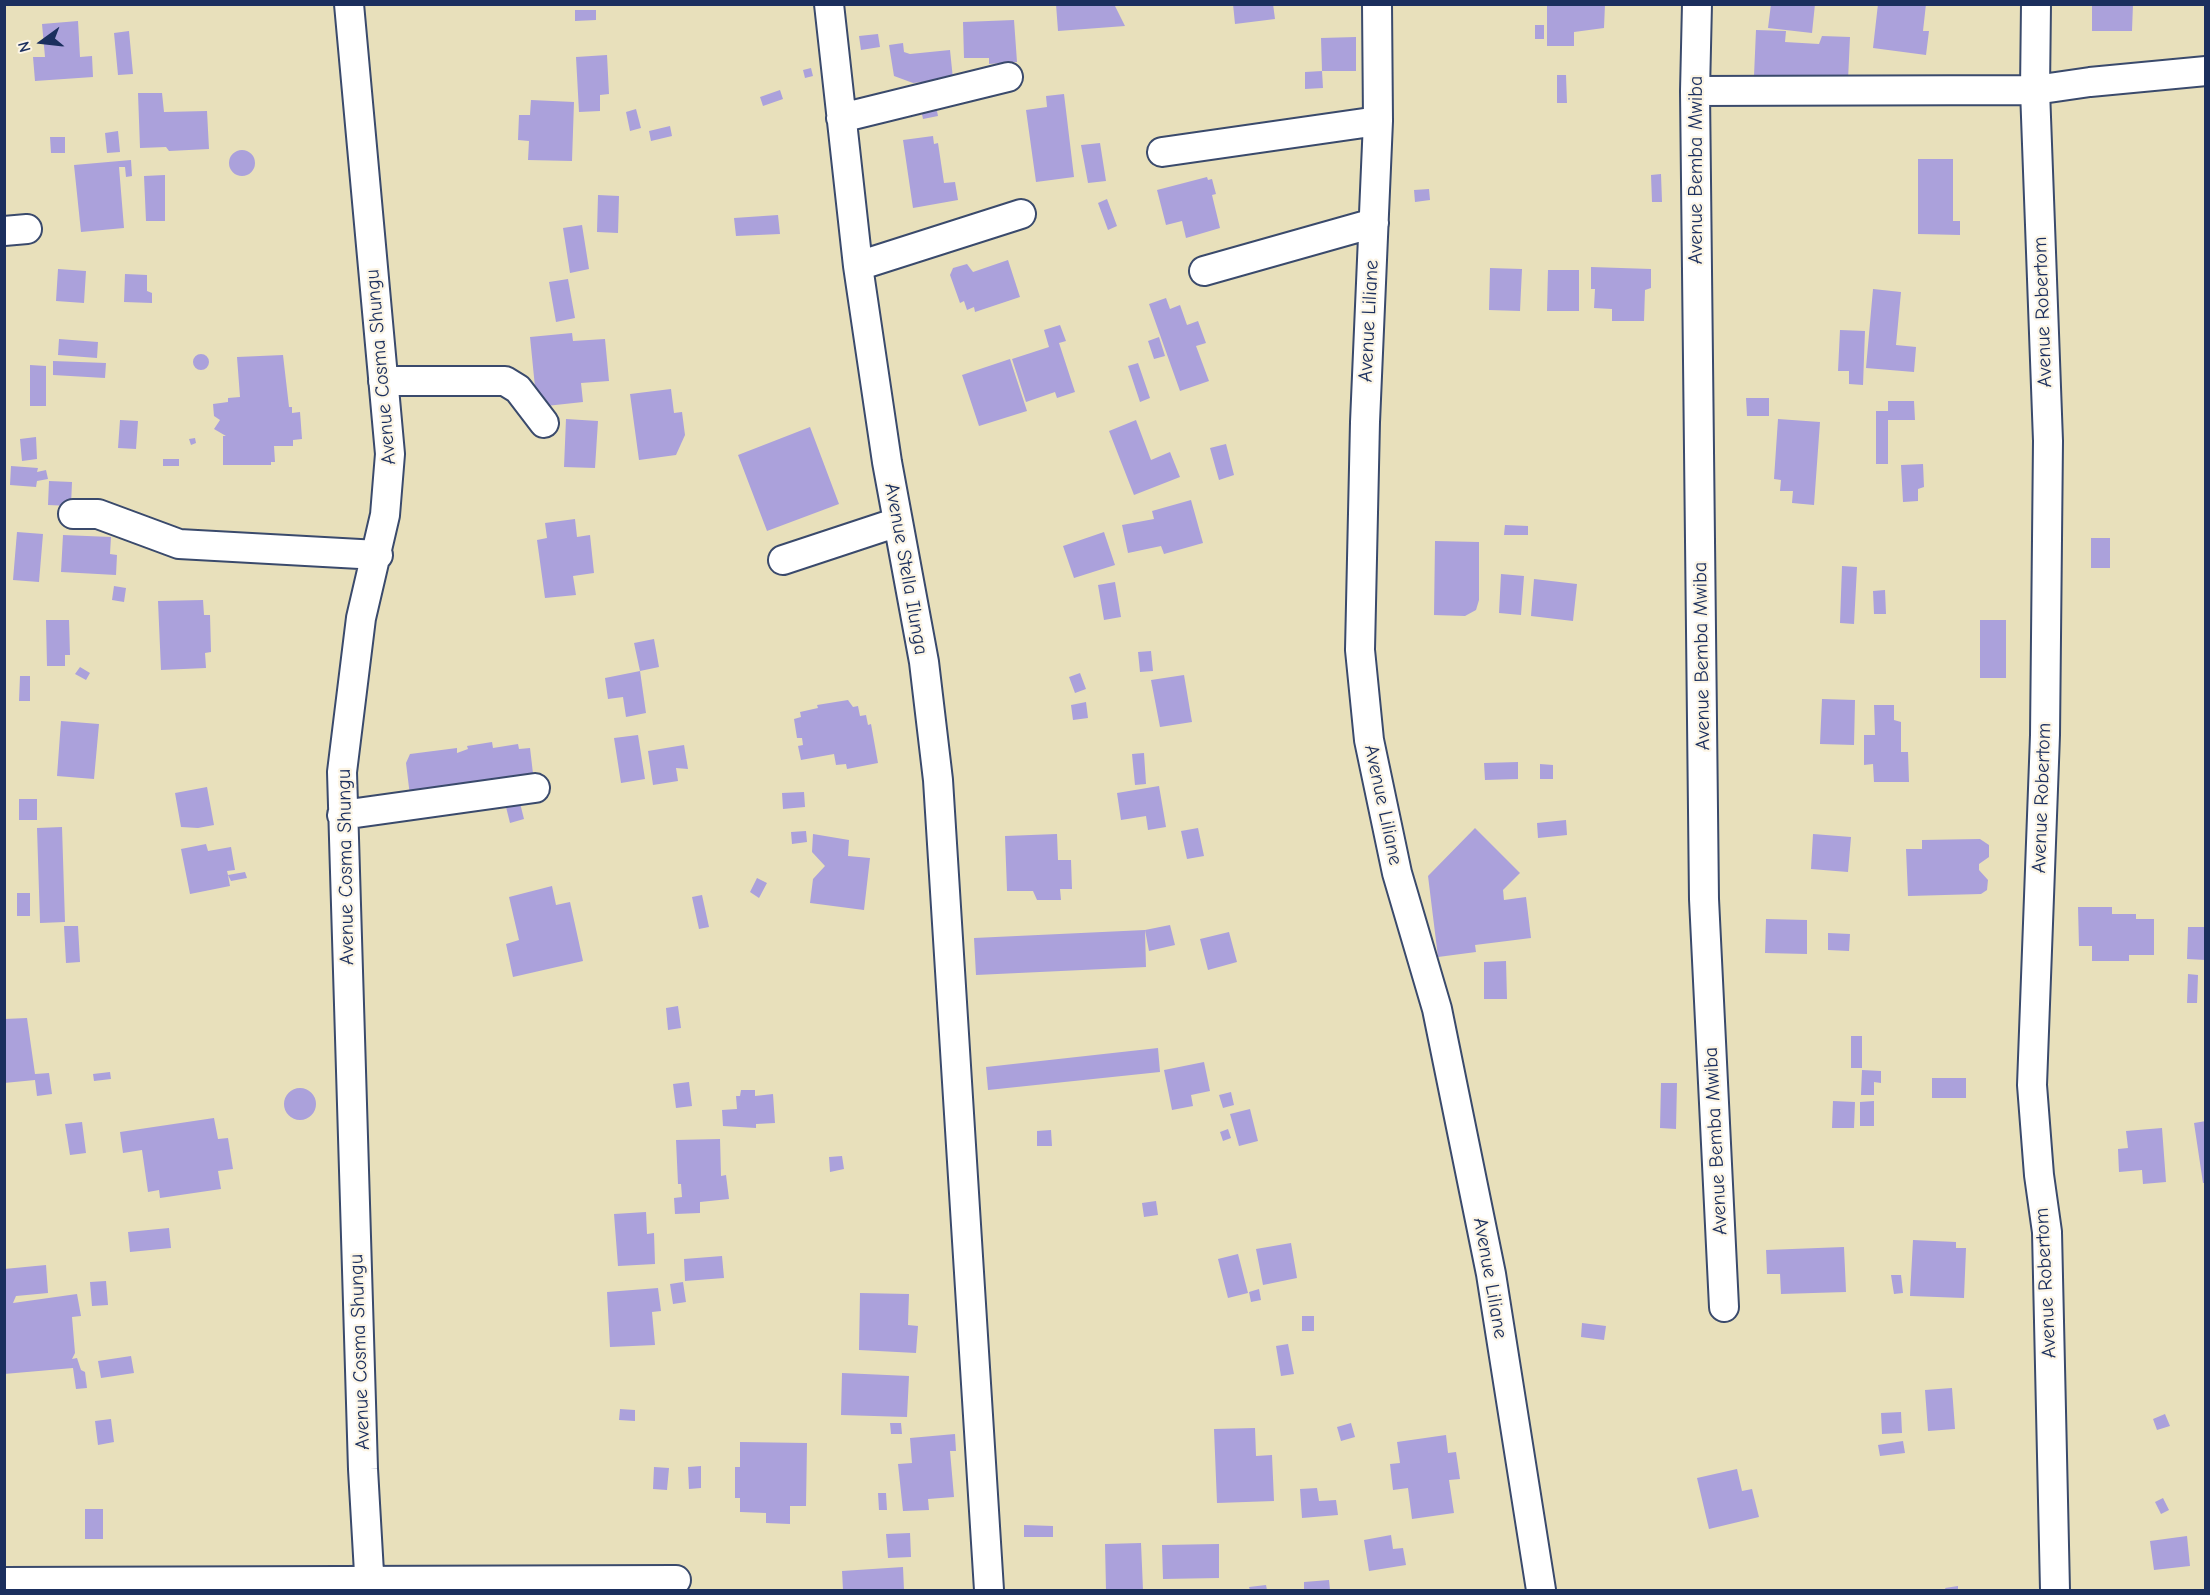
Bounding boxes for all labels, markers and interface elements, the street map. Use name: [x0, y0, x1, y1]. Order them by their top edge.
north arrow: [12, 12, 72, 72]
text: N: [15, 39, 35, 54]
street label: Avenue Bemba Mwiba: [1684, 76, 1708, 264]
street label: Avenue Robertom: [2028, 236, 2058, 388]
street label: Avenue Liliane: [1354, 259, 1384, 383]
street label: Avenue Cosma Shungu: [361, 268, 401, 466]
street label: Avenue Stella Ilunga: [879, 481, 933, 657]
street label: Avenue Bemba Mwiba: [1688, 562, 1716, 750]
street label: Avenue Robertom: [2027, 722, 2057, 874]
street label: Avenue Liliane: [1359, 743, 1407, 867]
street label: Avenue Cosma Shungu: [332, 769, 360, 965]
street label: Avenue Bemba Mwiba: [1699, 1046, 1733, 1236]
street label: Avenue Robertom: [2030, 1207, 2062, 1359]
street label: Avenue Liliane: [1468, 1216, 1512, 1340]
street label: Avenue Cosma Shungu: [345, 1254, 375, 1450]

